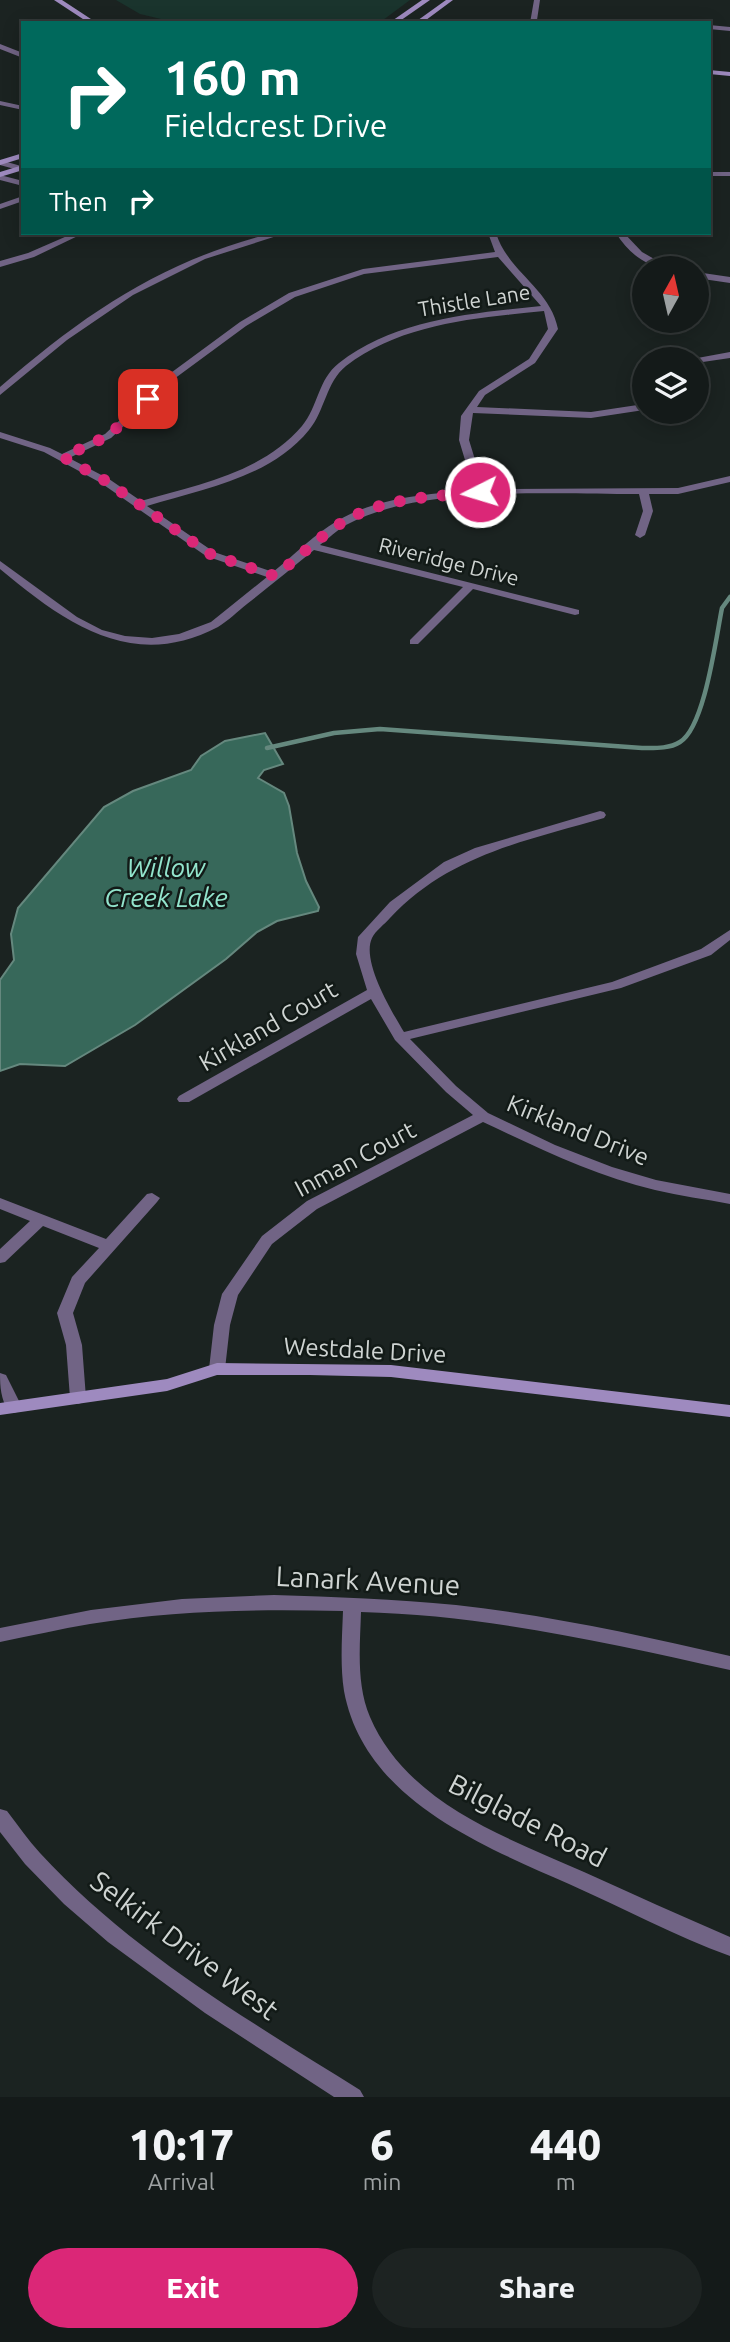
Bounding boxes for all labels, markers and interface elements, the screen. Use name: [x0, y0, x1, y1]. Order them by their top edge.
icon: right: [49, 49, 140, 140]
text: 160 m: [164, 49, 301, 104]
text: Fieldcrest Drive: [164, 107, 387, 143]
icon: right: [122, 182, 160, 220]
text: Then: [49, 187, 108, 216]
north arrow: [632, 256, 709, 332]
map controls: [632, 256, 709, 424]
street label: Thistle Lane: [416, 279, 532, 321]
button: layers: [632, 347, 709, 424]
pin: [118, 369, 178, 429]
icon: arrive: [129, 380, 167, 418]
position arrow: [443, 455, 517, 529]
street label: Riveridge Drive: [377, 532, 521, 590]
water label: Willow Creek Lake: [104, 853, 228, 912]
street label: Kirkland Court: [194, 975, 342, 1076]
street label: Kirkland Drive: [503, 1089, 653, 1171]
street label: Inman Court: [290, 1116, 421, 1202]
street label: Westdale Drive: [283, 1332, 447, 1368]
street label: Lanark Avenue: [275, 1560, 461, 1600]
street label: Bilglade Road: [444, 1767, 612, 1873]
street label: Selkirk Drive West: [85, 1865, 285, 2025]
text: 10:17: [129, 2121, 234, 2168]
text: 6: [370, 2121, 394, 2168]
text: 440: [530, 2121, 601, 2168]
text: Arrival: [148, 2169, 215, 2194]
text: min: [363, 2169, 401, 2194]
text: m: [556, 2169, 576, 2194]
button: Exit: [28, 2248, 358, 2328]
button: Share: [372, 2248, 702, 2328]

